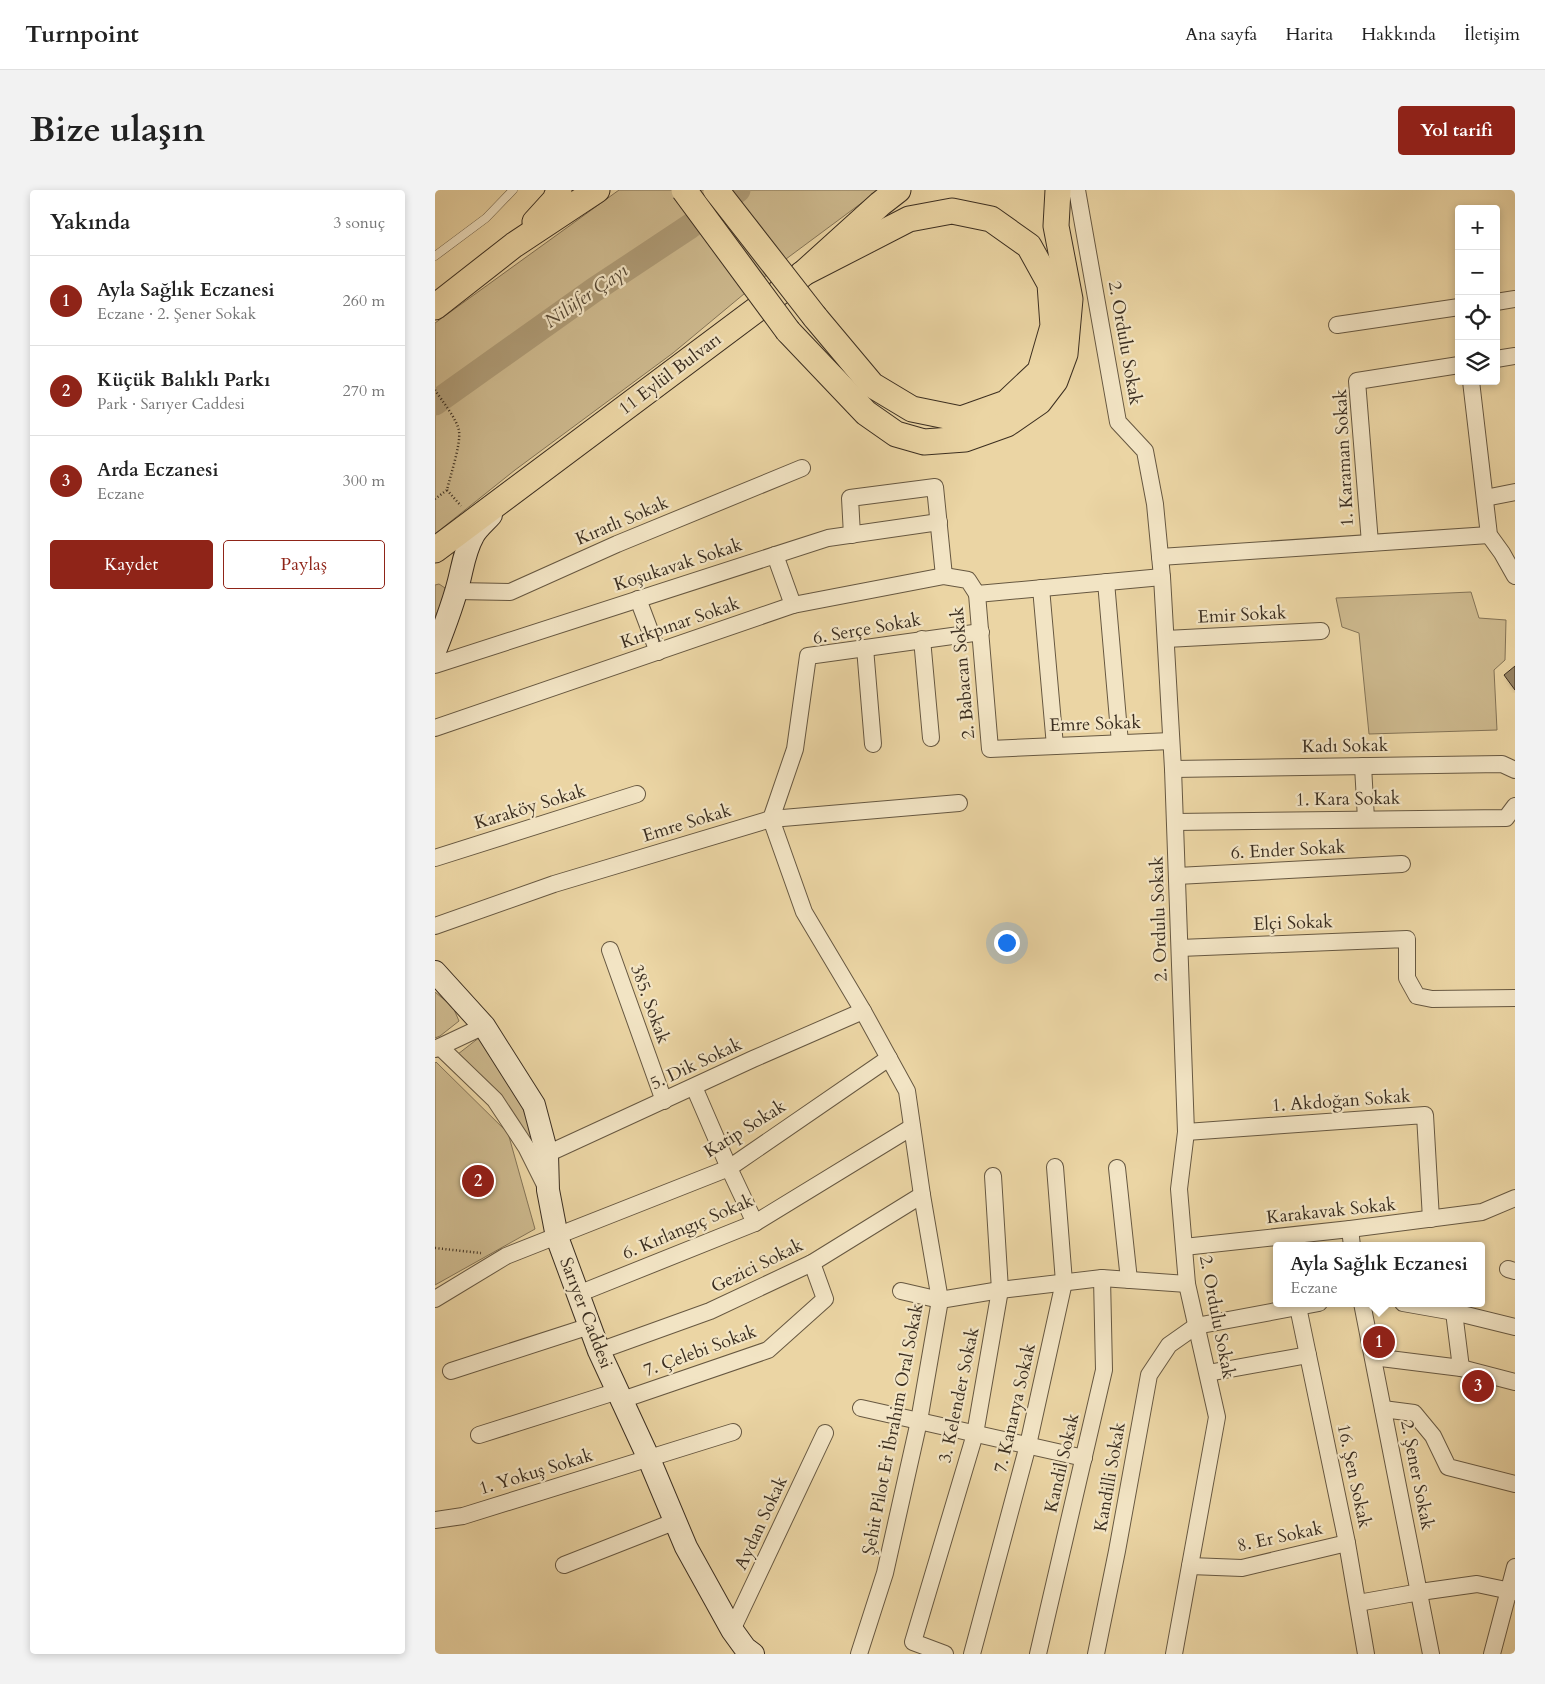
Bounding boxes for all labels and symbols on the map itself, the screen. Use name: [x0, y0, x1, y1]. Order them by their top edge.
water label: Nilüfer Çayı: [539, 258, 633, 334]
street label: 2. Ordulu Sokak: [1102, 279, 1148, 407]
street label: 11 Eylül Bulvarı: [613, 327, 727, 421]
street label: 1. Karaman Sokak: [1328, 388, 1360, 528]
street label: Kıratlı Sokak: [572, 490, 673, 552]
street label: Koşukavak Sokak: [611, 532, 746, 598]
street label: Kırkpınar Sokak: [617, 591, 743, 655]
street label: Emir Sokak: [1197, 600, 1287, 630]
street label: 2. Babacan Sokak: [945, 605, 981, 740]
street label: 6. Serçe Sokak: [811, 607, 923, 651]
street label: Emre Sokak: [1049, 710, 1142, 738]
street label: Kadı Sokak: [1302, 733, 1389, 759]
street label: Karaköy Sokak: [471, 778, 589, 836]
street label: 1. Kara Sokak: [1295, 786, 1401, 812]
street label: Emre Sokak: [639, 798, 735, 848]
street label: 6. Ender Sokak: [1230, 834, 1346, 865]
street label: 2. Ordulu Sokak: [1144, 856, 1174, 982]
street label: Elçi Sokak: [1253, 909, 1334, 937]
your location: [994, 930, 1020, 956]
street label: 385. Sokak: [624, 961, 676, 1048]
street label: 5. Dik Sokak: [646, 1032, 746, 1096]
street label: 1. Akdoğan Sokak: [1271, 1084, 1412, 1118]
street label: Katip Sokak: [699, 1094, 791, 1164]
pin: 2: [462, 1162, 494, 1200]
street label: 6. Kırlangıç Sokak: [619, 1188, 758, 1266]
street label: Karakavak Sokak: [1265, 1192, 1397, 1230]
street label: Gezici Sokak: [707, 1233, 807, 1299]
street label: 2. Ordulu Sokak: [1193, 1253, 1241, 1381]
street label: Sarıyer Caddesi: [553, 1254, 619, 1372]
street label: Şehit Pilot Er İbrahim Oral Sokak: [856, 1301, 930, 1557]
street label: 7. Çelebi Sokak: [640, 1319, 760, 1383]
pin: 1: [1363, 1323, 1395, 1361]
street label: 3. Kelender Sokak: [932, 1324, 986, 1465]
street label: 7. Kanarya Sokak: [988, 1340, 1042, 1475]
pin: 3: [1462, 1367, 1494, 1405]
street label: Kandil Sokak: [1038, 1411, 1086, 1515]
street label: 2. Şener Sokak: [1394, 1418, 1440, 1532]
street label: Kandilli Sokak: [1088, 1420, 1132, 1534]
street label: 16. Şen Sokak: [1331, 1422, 1377, 1531]
street label: 1. Yokuş Sokak: [476, 1443, 596, 1501]
street label: Aydan Sokak: [728, 1472, 794, 1574]
street label: 8. Er Sokak: [1235, 1516, 1325, 1558]

